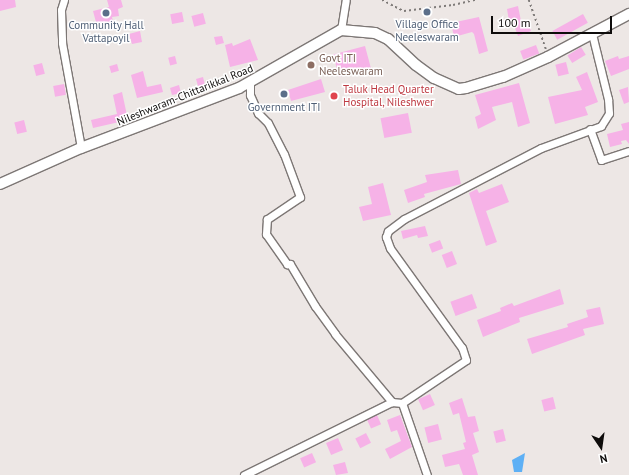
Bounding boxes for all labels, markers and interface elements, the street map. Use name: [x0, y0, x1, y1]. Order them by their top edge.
marker: Village Office Neeleswaram: [422, 7, 432, 17]
marker: Community Hall Vattapoyil: [101, 8, 111, 18]
scale bar: [493, 8, 614, 34]
text: 100 m: [498, 15, 531, 30]
place label: Village Office Neeleswaram: [395, 18, 459, 44]
place label: Community Hall Vattapoyil: [68, 19, 144, 45]
place label: Govt ITI Neeleswaram: [319, 52, 383, 78]
marker: Govt ITI Neeleswaram: [306, 60, 316, 70]
street label: Nileshwaram-Chittarikkal Road: [115, 62, 255, 128]
place label: Taluk Head Quarter Hospital, Nileshwer: [343, 83, 435, 109]
marker: Government ITI: [279, 89, 289, 99]
marker: Taluk Head Quarter Hospital, Nileshwer: [328, 90, 340, 102]
place label: Government ITI: [248, 100, 320, 114]
north arrow: [581, 427, 621, 467]
text: N: [599, 451, 609, 466]

